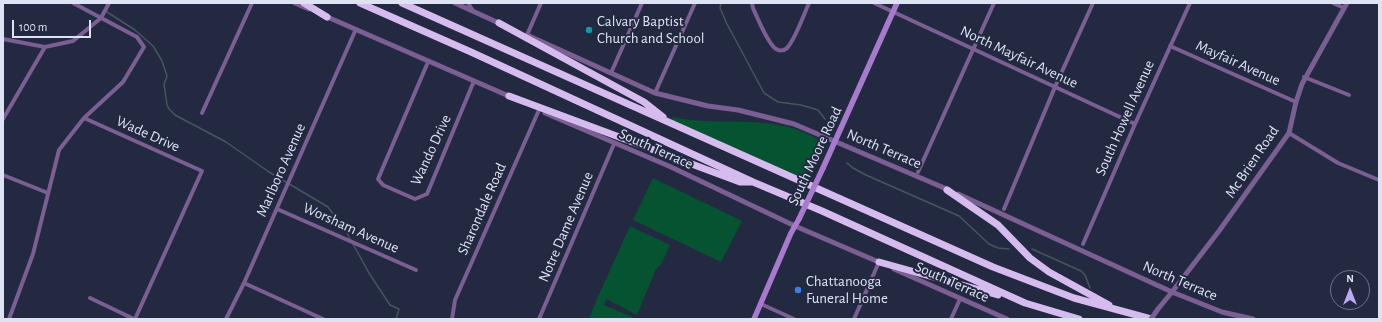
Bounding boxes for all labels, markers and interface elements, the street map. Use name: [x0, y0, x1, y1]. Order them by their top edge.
scale bar: [14, 12, 93, 38]
place label: Calvary Baptist Church and School: [597, 12, 705, 47]
text: 100 m: [19, 21, 47, 33]
street label: North Mayfair Avenue: [957, 22, 1081, 92]
marker: Calvary Baptist Church and School: [584, 25, 594, 35]
street label: Mayfair Avenue: [1193, 36, 1283, 90]
street label: South Howell Avenue: [1091, 58, 1159, 178]
street label: South Moore Road: [784, 104, 846, 208]
street label: Wade Drive: [113, 112, 183, 156]
street label: Wando Drive: [407, 112, 455, 188]
street label: Marlboro Avenue: [252, 121, 310, 219]
street label: Mc Brien Road: [1221, 123, 1283, 201]
street label: South Terrace: [616, 125, 696, 173]
street label: North Terrace: [844, 125, 924, 173]
street label: Sharondale Road: [454, 160, 510, 258]
street label: Notre Dame Avenue: [535, 169, 597, 285]
street label: Worsham Avenue: [300, 199, 402, 257]
street label: North Terrace: [1140, 257, 1220, 305]
street label: South Terrace: [912, 258, 992, 306]
north arrow: [1330, 270, 1370, 310]
place label: Chattanooga Funeral Home: [806, 272, 888, 307]
text: N: [1346, 273, 1354, 284]
marker: Chattanooga Funeral Home: [793, 285, 803, 295]

